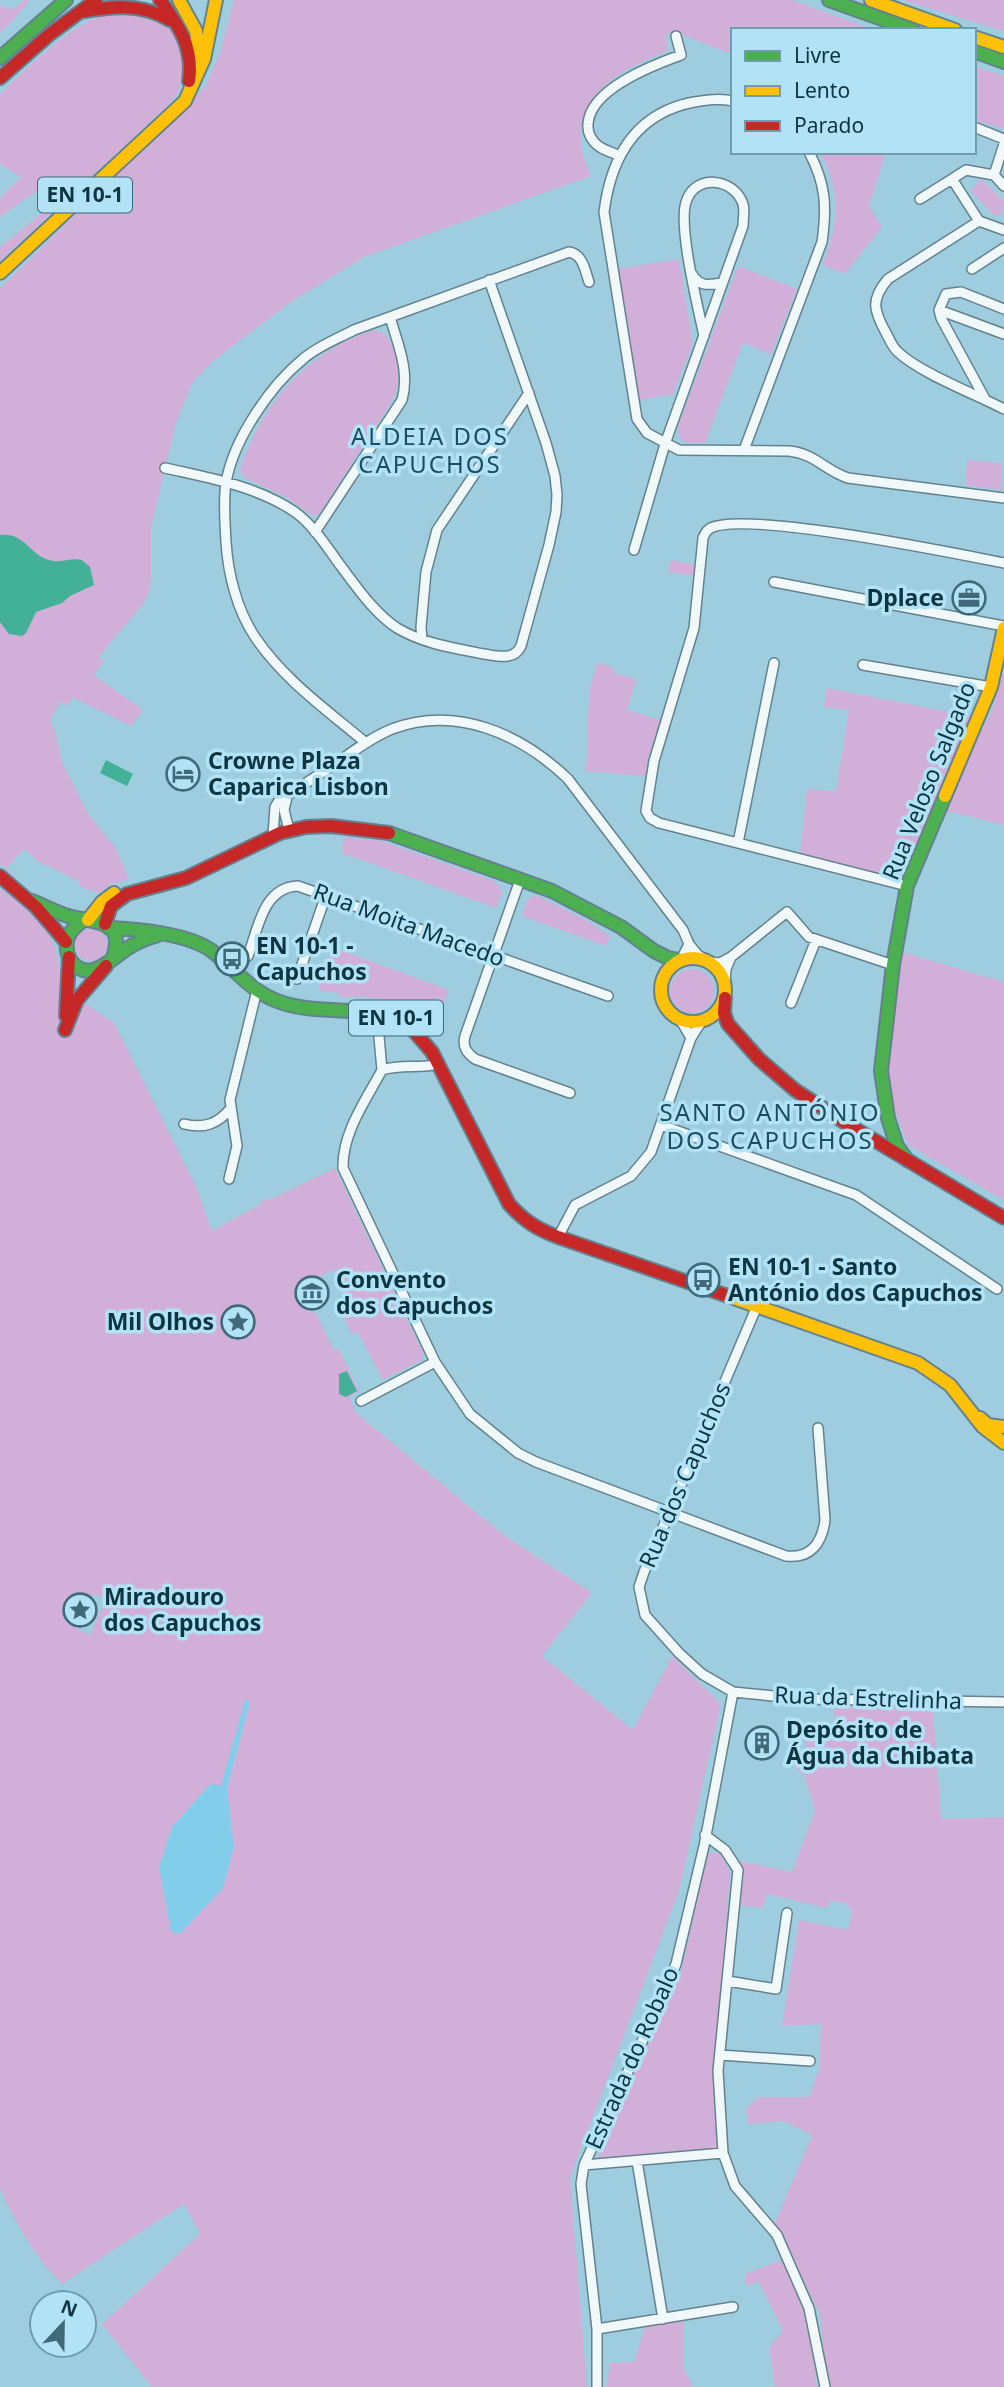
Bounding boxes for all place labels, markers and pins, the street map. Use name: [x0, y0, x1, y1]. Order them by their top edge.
office icon: Dplace: [950, 579, 988, 617]
place label: Dplace: [866, 581, 944, 613]
place label: Crowne Plaza Caparica Lisbon: [208, 744, 389, 802]
hotel icon: Crowne Plaza Caparica Lisbon: [164, 755, 202, 793]
place label: EN 10-1 - Capuchos: [256, 929, 367, 987]
bus stop icon: EN 10-1 - Capuchos: [213, 940, 251, 978]
place label: EN 10-1 - Santo António dos Capuchos: [728, 1250, 983, 1308]
bus stop icon: EN 10-1 - Santo António dos Capuchos: [684, 1261, 722, 1299]
place label: Convento dos Capuchos: [336, 1263, 493, 1321]
museum icon: Convento dos Capuchos: [293, 1274, 331, 1312]
place icon: Mil Olhos: [219, 1303, 257, 1341]
place label: Mil Olhos: [107, 1305, 214, 1337]
place label: Miradouro dos Capuchos: [104, 1580, 261, 1638]
place icon: Miradouro dos Capuchos: [61, 1591, 99, 1629]
place label: Depósito de Água da Chibata: [786, 1713, 974, 1771]
building icon: Depósito de Água da Chibata: [743, 1724, 781, 1762]

